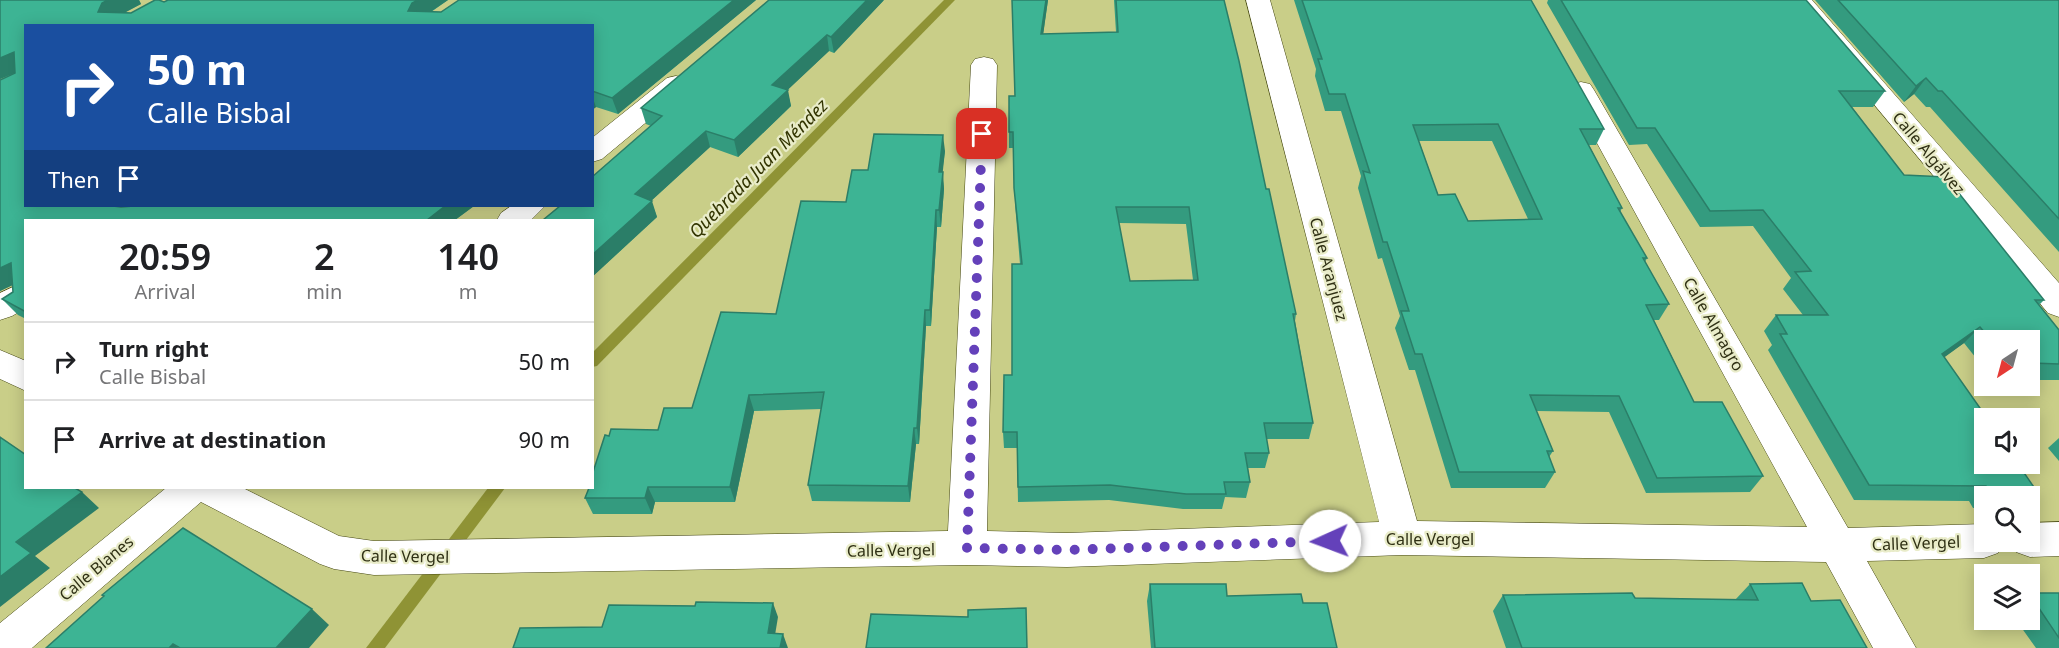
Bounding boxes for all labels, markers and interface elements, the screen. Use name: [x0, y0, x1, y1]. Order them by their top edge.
text: 50 m: [147, 40, 247, 97]
icon: right: [48, 48, 126, 126]
water label: Quebrada Juan Méndez: [683, 93, 833, 243]
text: Calle Bisbal: [147, 94, 292, 131]
street label: Calle Algálvez: [1888, 107, 1970, 199]
pin: [956, 108, 1007, 159]
icon: arrive: [965, 117, 998, 150]
icon: arrive: [112, 162, 145, 195]
text: Then: [48, 164, 100, 194]
street label: Calle Aranjuez: [1305, 215, 1353, 323]
text: 20:59: [119, 232, 211, 281]
text: 2: [314, 232, 335, 281]
text: 140: [437, 232, 499, 281]
street label: Calle Almagro: [1678, 273, 1750, 375]
text: Arrival: [135, 278, 196, 305]
text: min: [306, 278, 342, 305]
text: m: [459, 278, 478, 305]
north arrow: [1974, 330, 2040, 396]
map controls: [1974, 330, 2040, 630]
text: Turn right: [99, 333, 209, 363]
icon: right: [48, 345, 81, 378]
text: 50 m: [519, 346, 570, 376]
text: Calle Bisbal: [99, 363, 206, 390]
button: sound: [1974, 408, 2040, 474]
icon: arrive: [48, 423, 81, 456]
text: Arrive at destination: [99, 424, 326, 454]
text: 90 m: [519, 424, 570, 454]
button: search: [1974, 486, 2040, 552]
position arrow: [1298, 509, 1362, 573]
street label: Calle Vergel: [1386, 528, 1474, 550]
street label: Calle Blanes: [54, 530, 138, 606]
street label: Calle Vergel: [1872, 530, 1960, 556]
street label: Calle Vergel: [847, 538, 935, 562]
street label: Calle Vergel: [361, 544, 449, 568]
button: layers: [1974, 564, 2040, 630]

